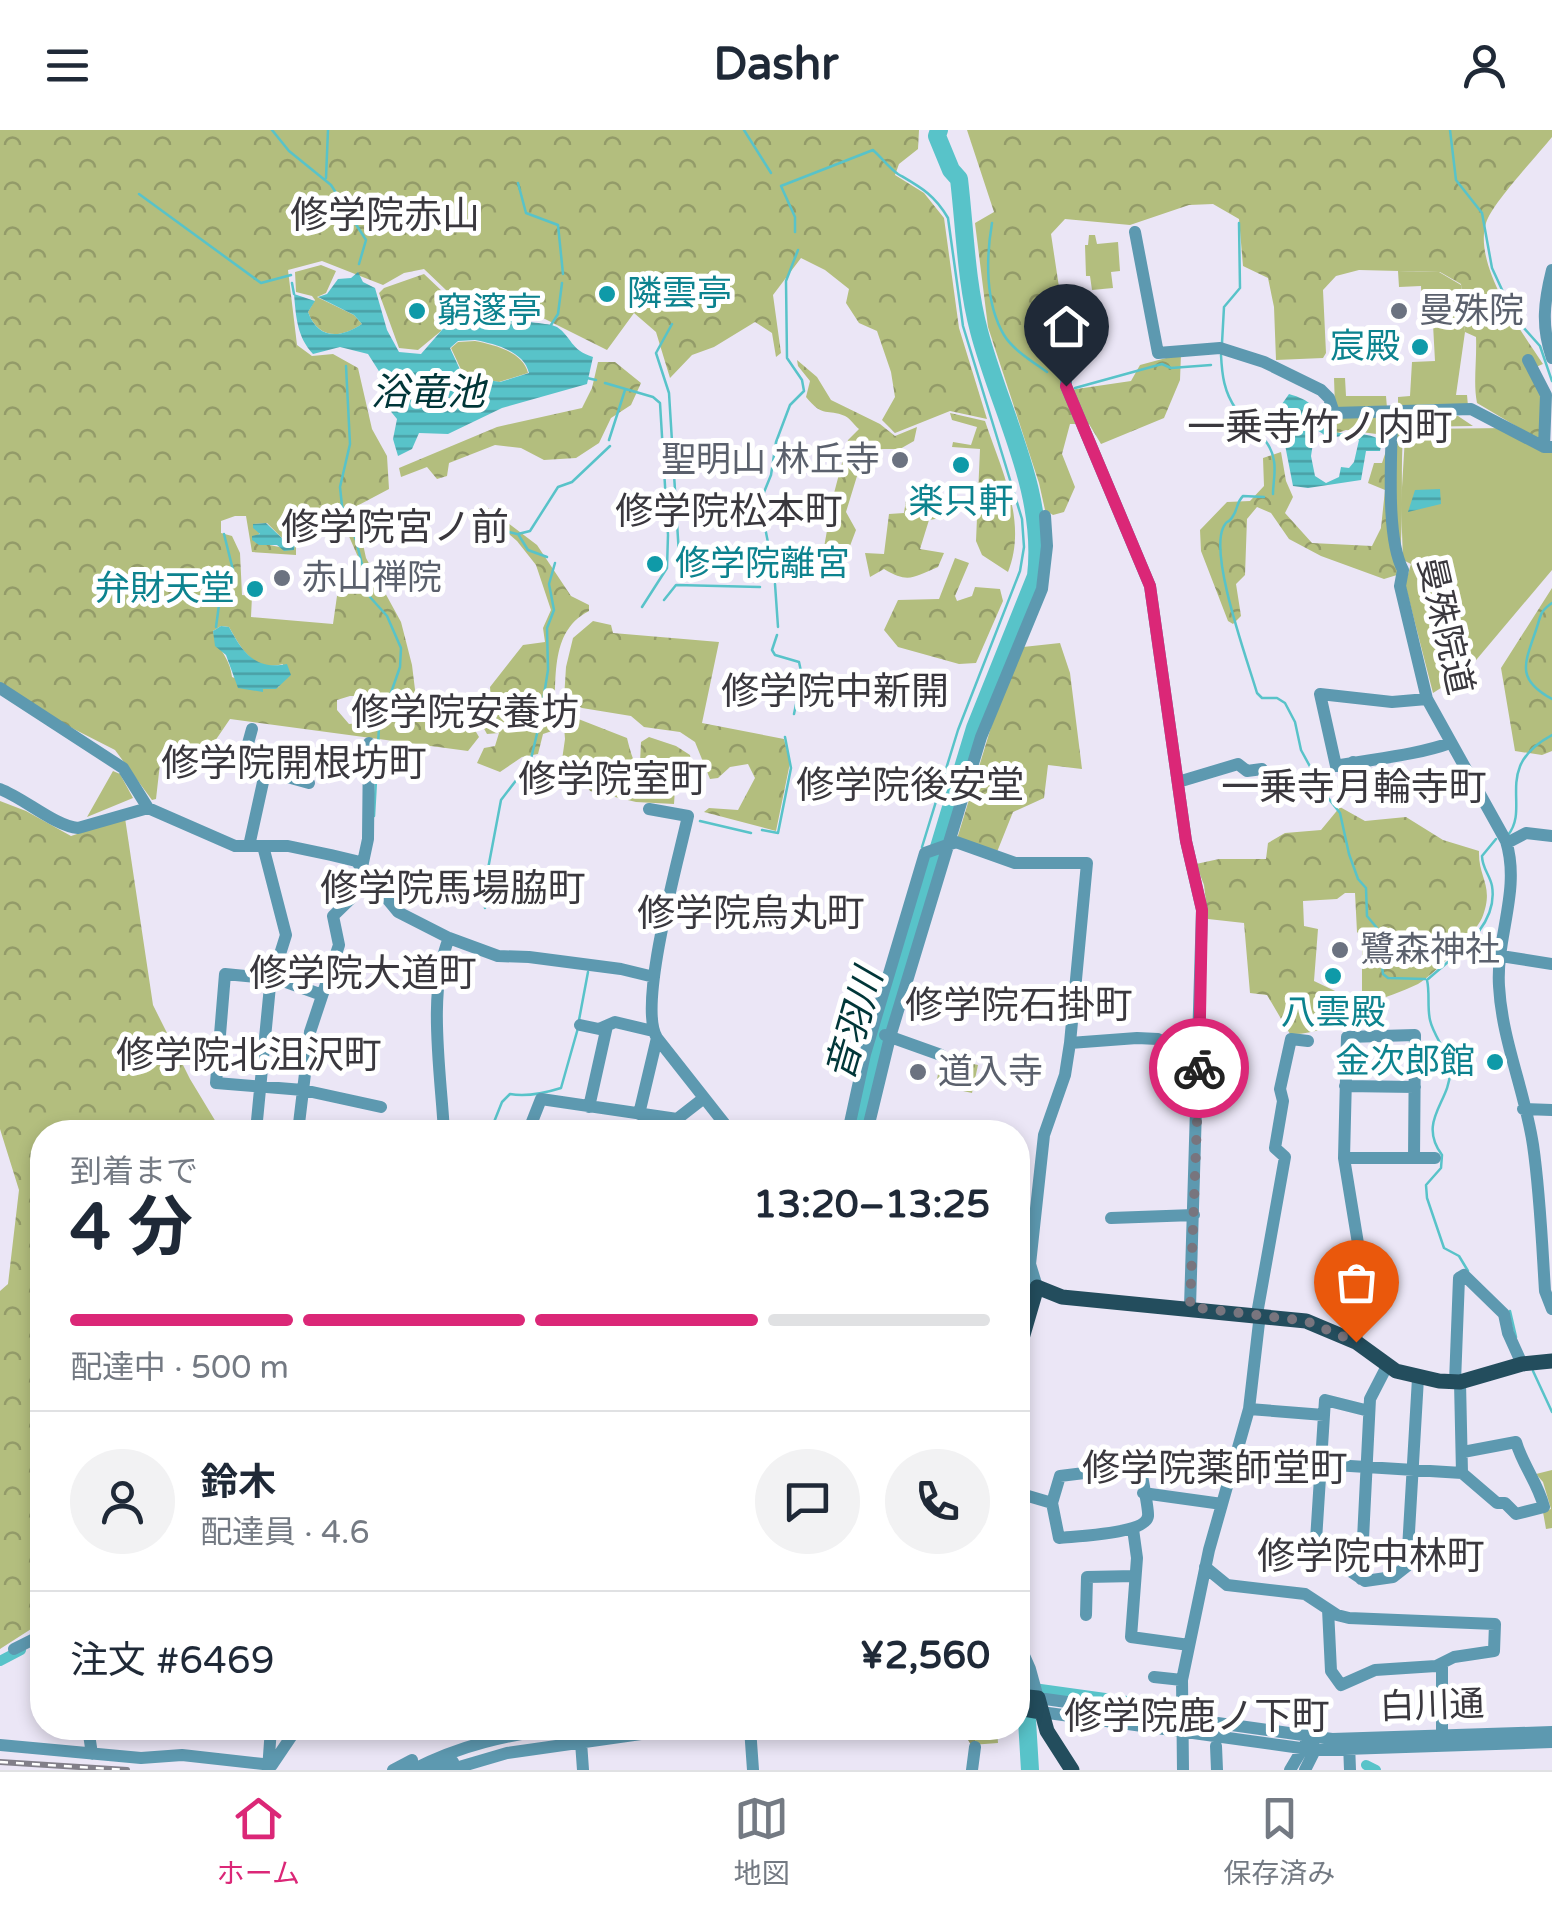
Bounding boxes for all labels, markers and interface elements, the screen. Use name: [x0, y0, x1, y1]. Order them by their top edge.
icon: menu: [40, 38, 95, 93]
text: Dashr: [714, 38, 838, 92]
icon: person: [1457, 38, 1512, 93]
district label: 修学院赤山: [290, 193, 480, 239]
place label: 隣雲亭: [627, 273, 732, 315]
marker: 隣雲亭: [596, 283, 618, 305]
pin: [1024, 284, 1109, 387]
place label: 窮邃亭: [437, 290, 542, 332]
place label: 曼殊院: [1419, 290, 1524, 332]
icon: home: [1039, 299, 1094, 354]
marker: 窮邃亭: [406, 300, 428, 322]
marker: 曼殊院: [1388, 300, 1410, 322]
place label: 宸殿: [1330, 326, 1400, 368]
marker: 宸殿: [1409, 336, 1431, 358]
water label: 浴竜池: [371, 370, 489, 416]
district label: 一乗寺竹ノ内町: [1187, 405, 1453, 451]
place label: 聖明山 林丘寺: [661, 439, 880, 481]
marker: 聖明山 林丘寺: [889, 449, 911, 471]
marker: 楽只軒: [950, 454, 972, 476]
place label: 楽只軒: [908, 481, 1014, 523]
district label: 修学院松本町: [615, 489, 843, 535]
district label: 修学院宮ノ前: [281, 505, 509, 551]
place label: 修学院離宮: [675, 543, 850, 585]
marker: 修学院離宮: [644, 553, 666, 575]
street label: 曼殊院道: [1409, 553, 1481, 699]
place label: 赤山禅院: [302, 557, 442, 599]
marker: 赤山禅院: [271, 567, 293, 589]
place label: 弁財天堂: [95, 568, 235, 610]
marker: 弁財天堂: [244, 578, 266, 600]
district label: 修学院中新開: [721, 669, 949, 715]
district label: 修学院安養坊: [351, 690, 579, 736]
district label: 修学院開根坊町: [161, 741, 427, 787]
district label: 修学院室町: [518, 757, 708, 803]
district label: 修学院後安堂: [796, 763, 1024, 809]
district label: 一乗寺月輪寺町: [1221, 765, 1487, 811]
district label: 修学院馬場脇町: [320, 866, 586, 912]
district label: 修学院烏丸町: [637, 891, 865, 937]
place label: 鷺森神社: [1360, 929, 1500, 971]
marker: 鷺森神社: [1329, 939, 1351, 961]
district label: 修学院大道町: [249, 951, 477, 997]
water label: 音羽川: [817, 960, 894, 1086]
marker: 八雲殿: [1322, 965, 1344, 987]
district label: 修学院石掛町: [905, 983, 1133, 1029]
place label: 八雲殿: [1280, 992, 1386, 1034]
courier: [1149, 1018, 1249, 1118]
district label: 修学院北沮沢町: [116, 1033, 382, 1079]
icon: bike: [1172, 1041, 1227, 1096]
place label: 金次郎館: [1335, 1041, 1475, 1083]
place label: 道入寺: [938, 1051, 1043, 1093]
marker: 金次郎館: [1484, 1051, 1506, 1073]
marker: 道入寺: [907, 1061, 929, 1083]
text: 到着まで: [70, 1153, 198, 1191]
text: 13:20–13:25: [753, 1182, 990, 1228]
text: 4 分: [70, 1189, 193, 1268]
pin: [1314, 1240, 1399, 1343]
icon: bag: [1329, 1255, 1384, 1310]
text: 配達中 · 500 m: [70, 1349, 289, 1387]
district label: 修学院薬師堂町: [1082, 1446, 1348, 1492]
button: person: [70, 1449, 175, 1554]
button: chat: [755, 1449, 860, 1554]
button: phone: [885, 1449, 990, 1554]
text: 鈴木: [200, 1460, 276, 1506]
text: 配達員 · 4.6: [200, 1514, 369, 1552]
district label: 修学院中林町: [1257, 1534, 1485, 1580]
text: ¥2,560: [860, 1633, 990, 1679]
text: 注文 #6469: [70, 1638, 275, 1684]
street label: 白川通: [1379, 1683, 1485, 1729]
district label: 修学院鹿ノ下町: [1064, 1694, 1330, 1740]
tab: ホーム: [217, 1791, 300, 1891]
tab: 地図: [734, 1791, 790, 1891]
tab: 保存済み: [1223, 1791, 1335, 1891]

